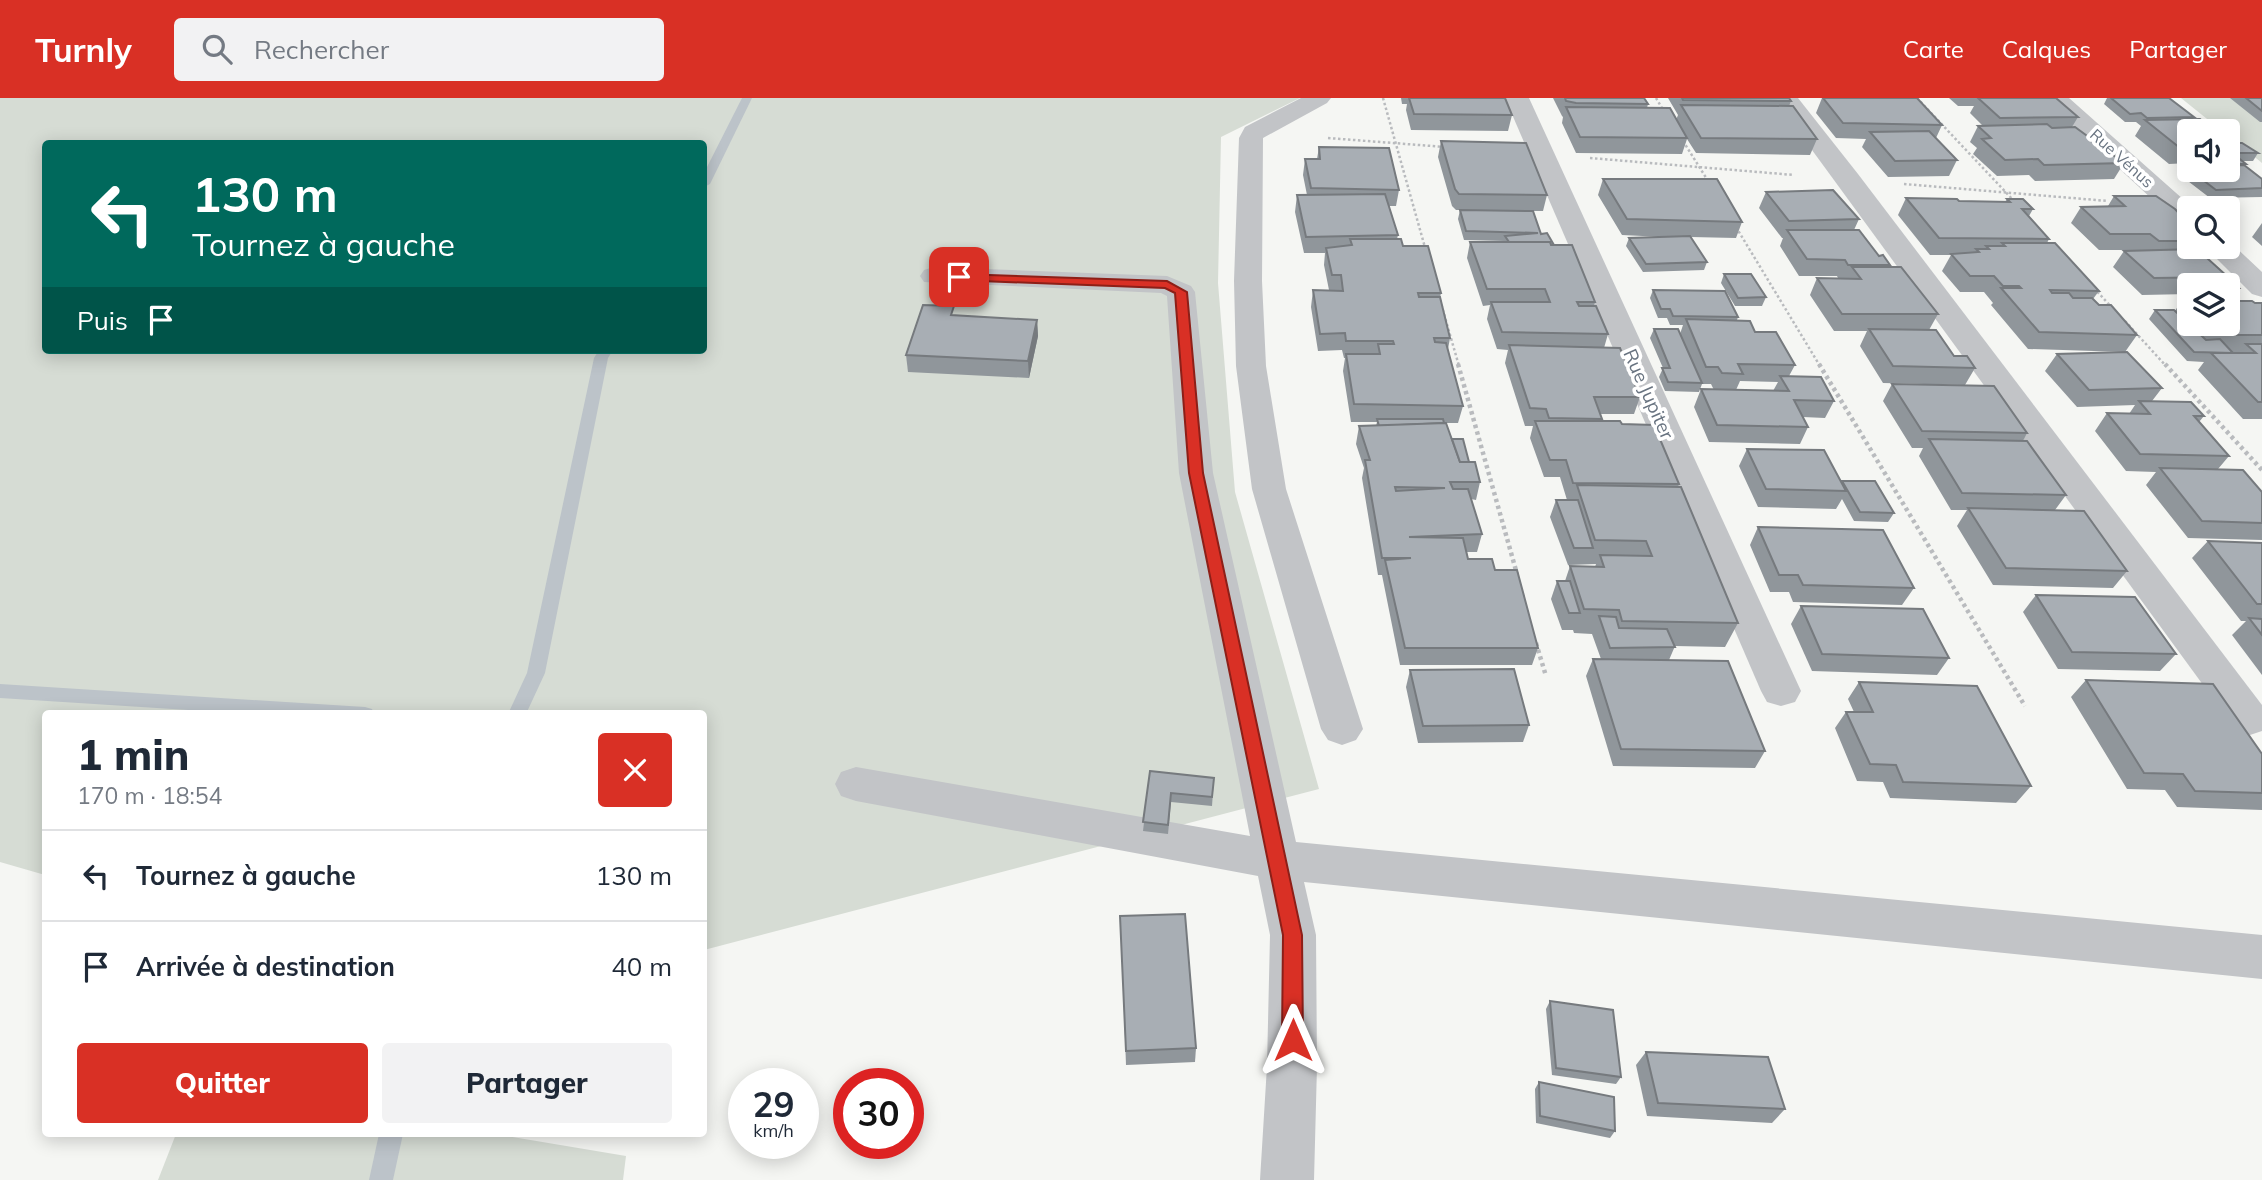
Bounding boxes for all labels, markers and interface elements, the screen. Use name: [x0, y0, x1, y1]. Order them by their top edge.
search box: [174, 18, 664, 81]
text: Turnly: [35, 29, 132, 70]
icon: search: [198, 30, 236, 68]
text: Rechercher: [254, 33, 389, 66]
text: Carte: [1903, 34, 1964, 64]
text: Calques: [2002, 34, 2091, 64]
text: Partager: [2129, 34, 2227, 64]
map controls: [2177, 119, 2240, 336]
button: sound: [2177, 119, 2240, 182]
street label: Rue Vénus: [2086, 124, 2158, 192]
text: 130 m: [192, 163, 338, 224]
icon: left: [77, 168, 168, 259]
button: search: [2177, 196, 2240, 259]
text: Tournez à gauche: [192, 224, 455, 264]
pin: [929, 247, 989, 307]
icon: arrive: [940, 258, 978, 296]
button: layers: [2177, 273, 2240, 336]
icon: arrive: [142, 301, 180, 339]
text: Puis: [77, 304, 128, 337]
street label: Rue Jupiter: [1618, 345, 1680, 443]
text: 1 min: [77, 728, 190, 781]
button: close: [598, 733, 672, 807]
text: 170 m · 18:54: [77, 781, 222, 810]
icon: left: [77, 857, 115, 895]
text: Tournez à gauche: [136, 859, 356, 892]
text: 130 m: [596, 859, 672, 892]
icon: arrive: [77, 948, 115, 986]
text: Arrivée à destination: [136, 950, 395, 983]
text: 40 m: [611, 950, 672, 983]
position arrow: [1256, 1003, 1330, 1077]
button: Quitter: [77, 1043, 368, 1123]
button: Partager: [382, 1043, 672, 1123]
speed limit sign: 30: [833, 1068, 924, 1159]
text: 29: [752, 1082, 795, 1126]
text: km/h: [753, 1119, 794, 1142]

